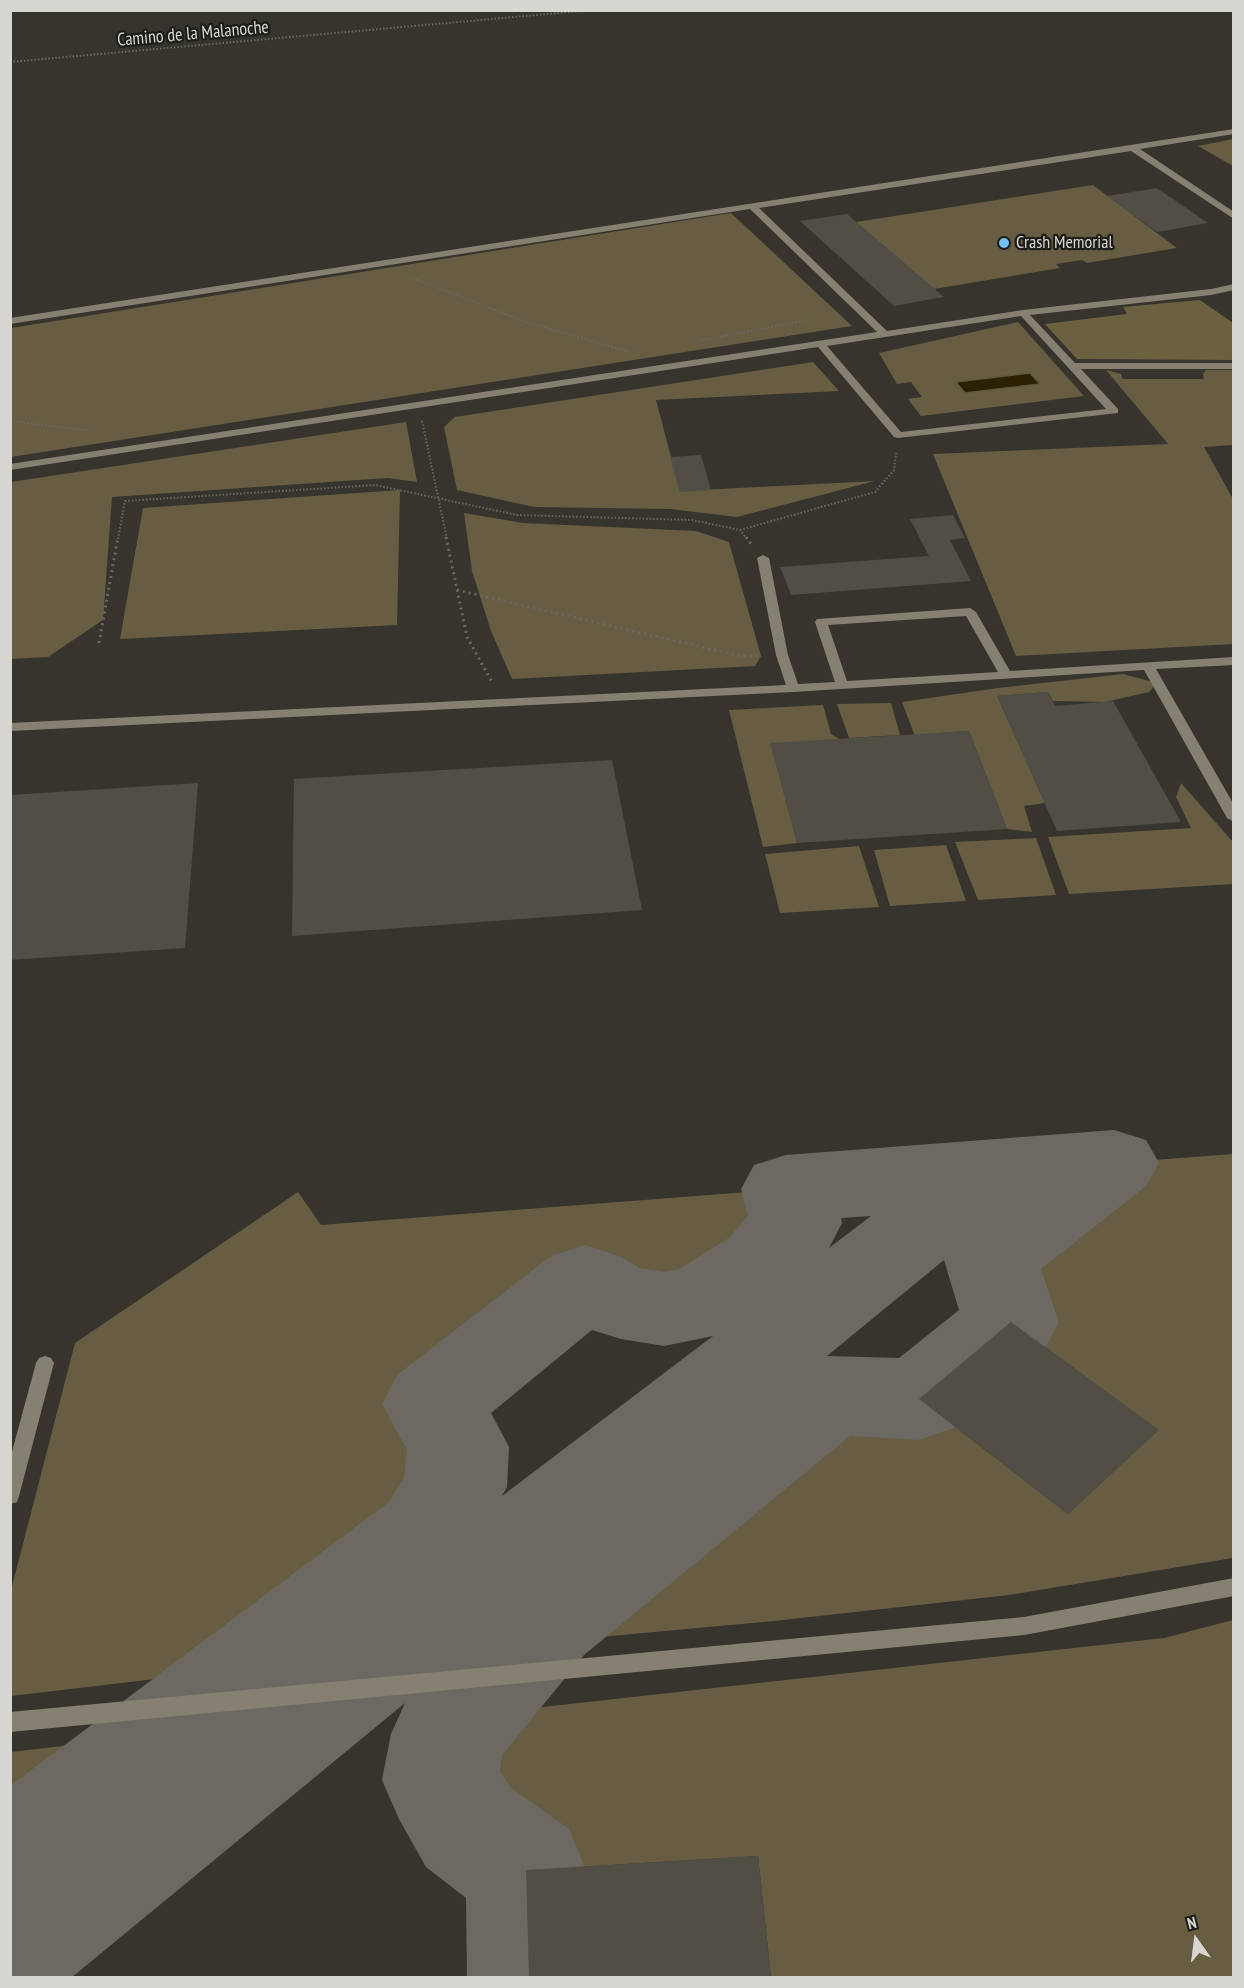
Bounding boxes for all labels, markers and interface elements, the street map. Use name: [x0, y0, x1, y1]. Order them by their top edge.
street label: Camino de la Malanoche: [116, 17, 270, 51]
place label: Crash Memorial: [1016, 232, 1113, 254]
marker: Crash Memorial: [997, 236, 1011, 250]
north arrow: [1166, 1910, 1226, 1970]
text: N: [1185, 1912, 1198, 1933]

